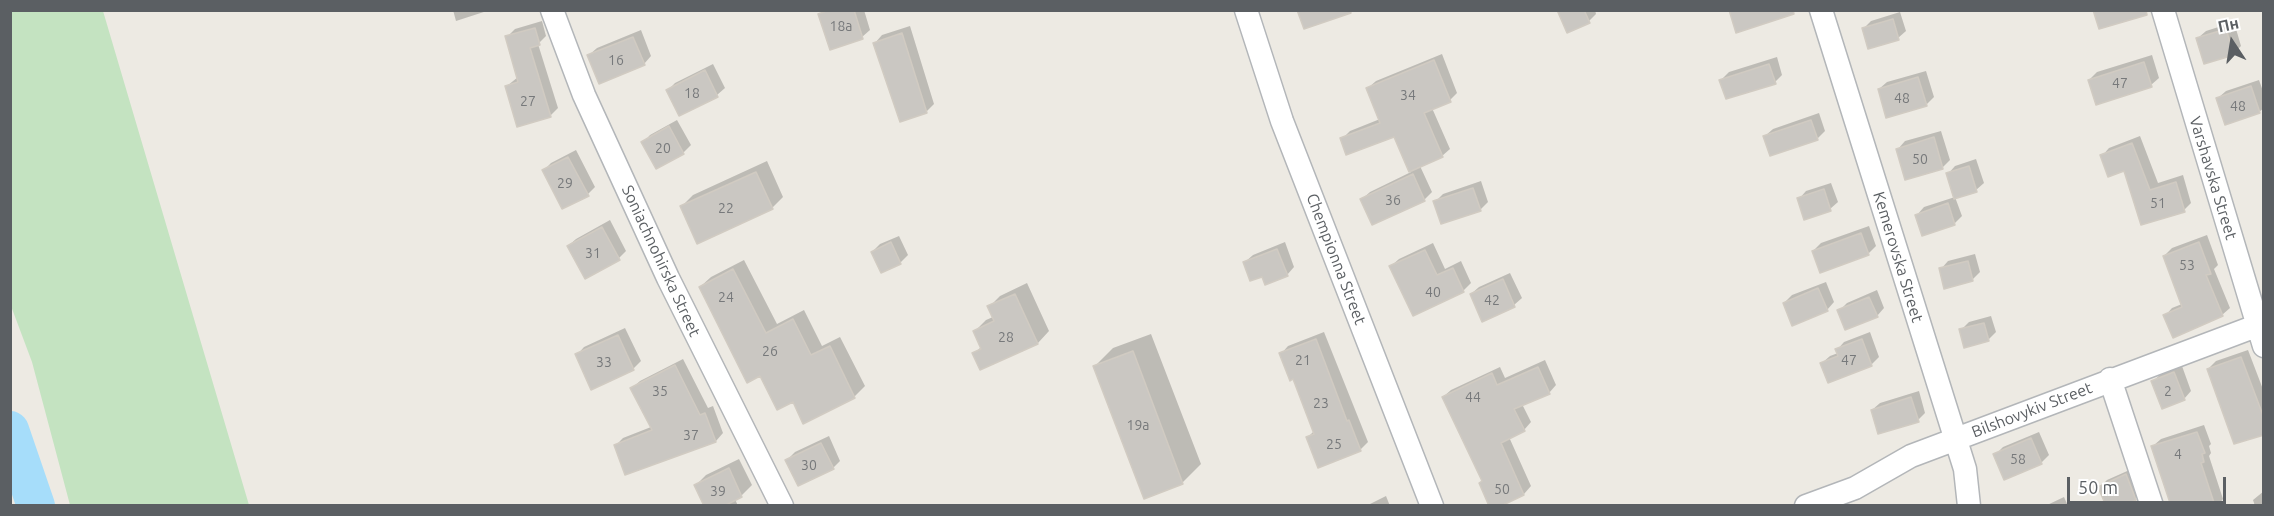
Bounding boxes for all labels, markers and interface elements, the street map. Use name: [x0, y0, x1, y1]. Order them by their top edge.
north arrow: [2202, 12, 2262, 72]
text: Пн: [2216, 13, 2240, 35]
house number: 18а: [830, 18, 852, 34]
house number: 16: [608, 52, 624, 68]
house number: 47: [2112, 75, 2128, 91]
house number: 18: [684, 85, 700, 101]
house number: 34: [1400, 87, 1416, 103]
house number: 48: [1894, 90, 1910, 106]
house number: 27: [520, 93, 536, 109]
house number: 48: [2230, 98, 2246, 114]
street label: Varshavska Street: [2185, 114, 2241, 242]
house number: 20: [655, 140, 671, 156]
house number: 50: [1912, 151, 1928, 167]
house number: 29: [557, 175, 573, 191]
street label: Soniachnohirska Street: [617, 182, 705, 340]
street label: Kemerovska Street: [1869, 189, 1927, 325]
street label: Chempionna Street: [1302, 191, 1370, 327]
house number: 36: [1385, 192, 1401, 208]
house number: 51: [2150, 195, 2166, 211]
house number: 22: [718, 200, 734, 216]
house number: 31: [585, 245, 601, 261]
house number: 53: [2179, 257, 2195, 273]
house number: 40: [1425, 284, 1441, 300]
house number: 24: [718, 289, 734, 305]
house number: 42: [1484, 292, 1500, 308]
house number: 28: [998, 329, 1014, 345]
house number: 26: [762, 343, 778, 359]
house number: 21: [1295, 352, 1311, 368]
house number: 47: [1841, 352, 1857, 368]
house number: 33: [596, 354, 612, 370]
street label: Bilshovykiv Street: [1969, 378, 2095, 442]
house number: 35: [652, 383, 668, 399]
house number: 2: [2164, 383, 2172, 399]
house number: 44: [1465, 389, 1481, 405]
house number: 23: [1313, 395, 1329, 411]
house number: 19а: [1127, 417, 1149, 433]
house number: 37: [683, 427, 699, 443]
house number: 25: [1326, 436, 1342, 452]
house number: 4: [2174, 446, 2182, 462]
house number: 58: [2010, 451, 2026, 467]
house number: 30: [801, 457, 817, 473]
scale bar: [2070, 465, 2229, 503]
text: 50 m: [2078, 477, 2118, 497]
house number: 50: [1494, 481, 1510, 497]
house number: 39: [710, 483, 726, 499]

